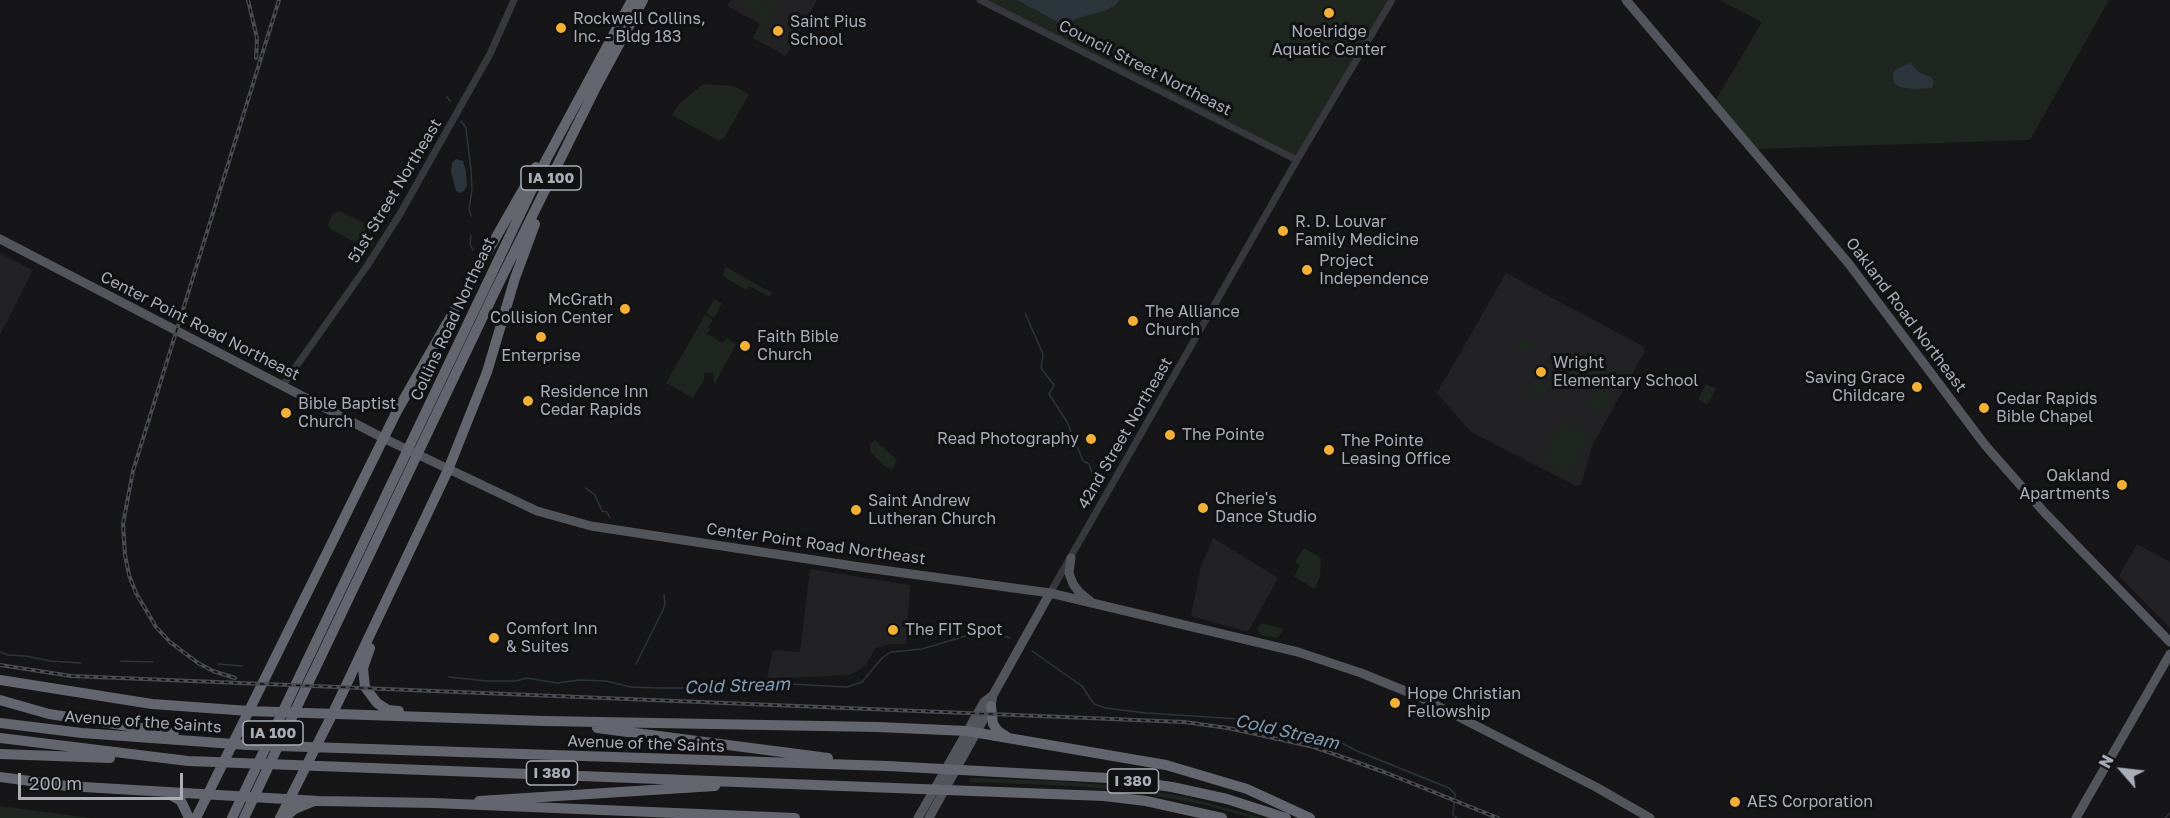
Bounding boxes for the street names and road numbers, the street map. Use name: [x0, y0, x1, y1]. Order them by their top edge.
street label: Council Street Northeast: [1055, 16, 1235, 120]
street label: 51st Street Northeast: [344, 115, 446, 267]
road number: IA 100: [521, 166, 581, 190]
street label: Collins Road Northeast: [407, 234, 499, 404]
street label: Oakland Road Northeast: [1842, 234, 1970, 396]
street label: Center Point Road Northeast: [97, 267, 303, 385]
street label: 42nd Street Northeast: [1074, 354, 1176, 512]
street label: Center Point Road Northeast: [705, 519, 927, 569]
street label: Avenue of the Saints: [64, 707, 222, 737]
road number: IA 100: [243, 721, 303, 745]
street label: Avenue of the Saints: [567, 732, 725, 756]
road number: I 380: [526, 761, 578, 785]
road number: I 380: [1108, 769, 1158, 793]

